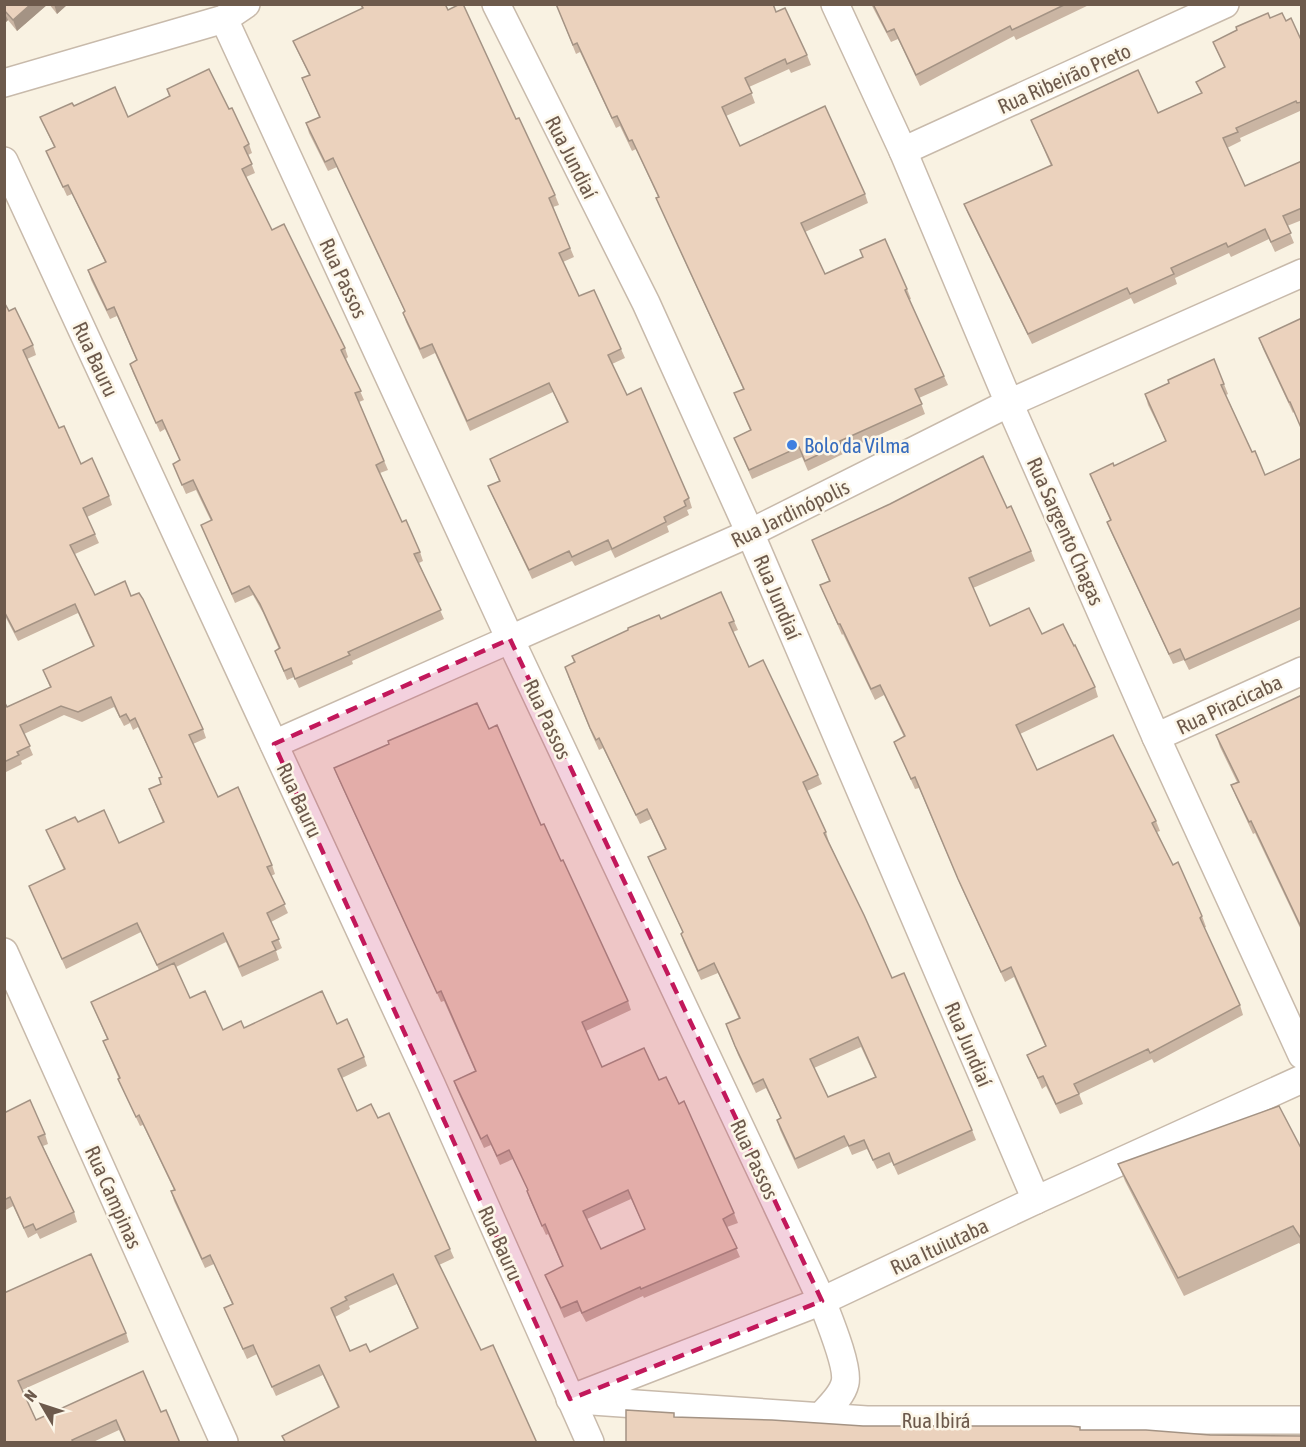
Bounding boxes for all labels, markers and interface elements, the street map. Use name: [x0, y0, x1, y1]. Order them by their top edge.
street label: Rua Ribeirão Preto: [994, 38, 1134, 118]
street label: Rua Jundiaí: [541, 112, 603, 203]
street label: Rua Passos: [315, 234, 373, 322]
street label: Rua Bauru: [68, 318, 124, 400]
place label: Bolo da Vilma: [804, 433, 910, 457]
marker: Bolo da Vilma: [785, 438, 799, 452]
street label: Rua Sargento Chagas: [1023, 453, 1109, 609]
street label: Rua Jardinópolis: [727, 474, 853, 552]
street label: Rua Jundiaí: [749, 551, 807, 643]
street label: Rua Piracicaba: [1173, 669, 1285, 739]
street label: Rua Passos: [519, 675, 577, 763]
street label: Rua Bauru: [272, 759, 328, 841]
street label: Rua Jundiaí: [940, 998, 998, 1090]
street label: Rua Passos: [726, 1115, 784, 1203]
street label: Rua Campinas: [81, 1142, 147, 1252]
street label: Rua Bauru: [474, 1202, 528, 1284]
street label: Rua Ituiutaba: [886, 1213, 992, 1279]
north arrow: [12, 1375, 72, 1435]
text: N: [20, 1386, 40, 1405]
street label: Rua Ibirá: [902, 1408, 970, 1432]

